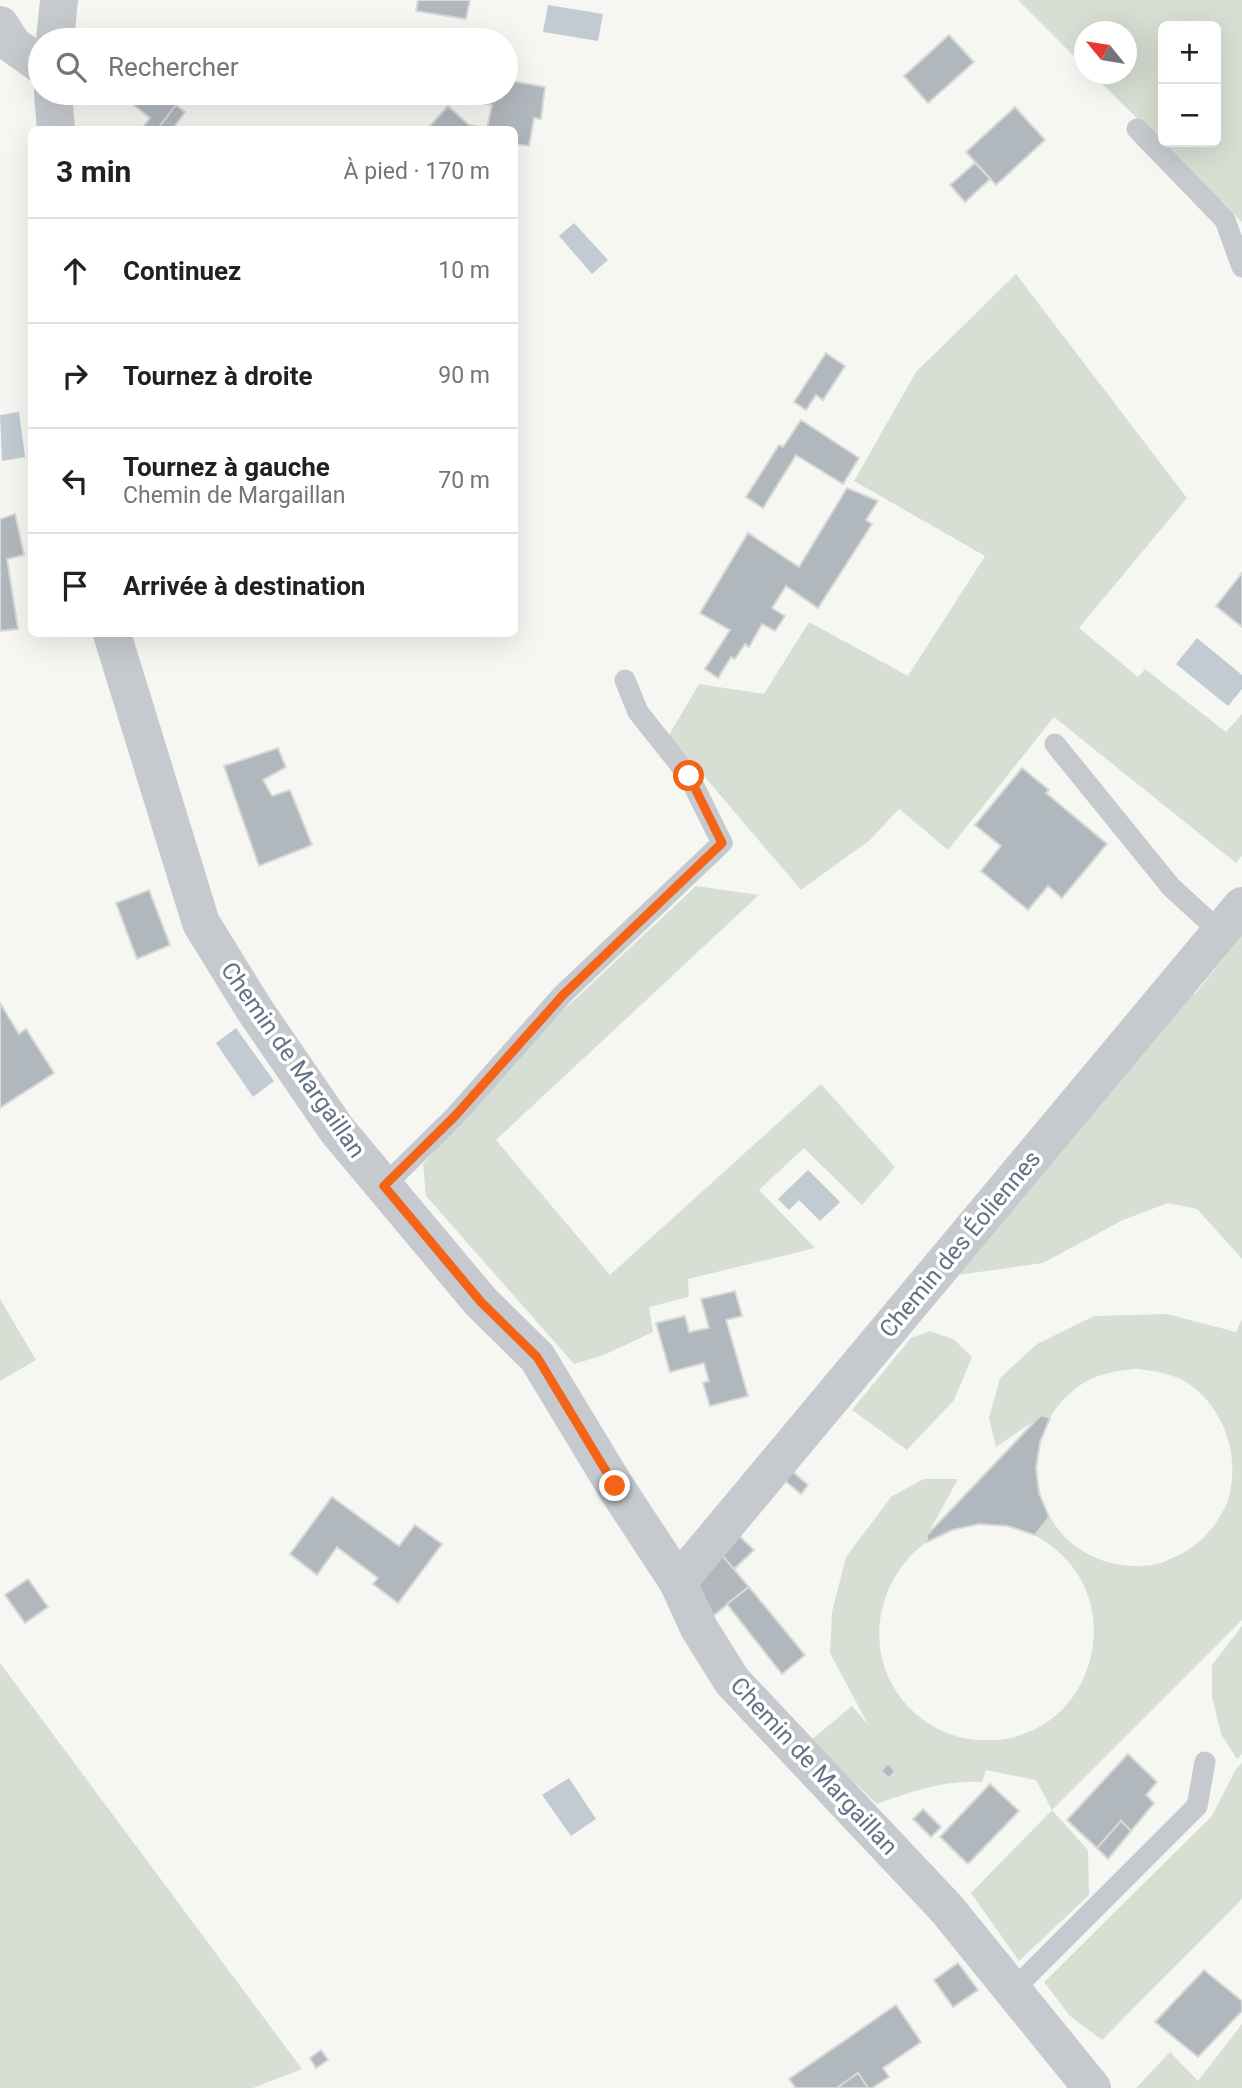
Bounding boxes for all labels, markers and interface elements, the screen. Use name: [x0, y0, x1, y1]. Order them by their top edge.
north arrow: [1074, 21, 1137, 84]
map controls: [1158, 21, 1221, 147]
button: +: [1158, 21, 1221, 84]
search box: [28, 28, 518, 105]
icon: search: [52, 48, 90, 86]
text: Rechercher: [108, 52, 239, 82]
button: −: [1158, 84, 1221, 147]
text: 3 min: [56, 154, 131, 189]
text: À pied · 170 m: [344, 158, 490, 185]
icon: ahead: [56, 252, 94, 290]
text: Continuez: [123, 256, 241, 286]
text: 10 m: [438, 257, 490, 284]
icon: right: [56, 357, 94, 395]
text: Tournez à droite: [123, 361, 313, 391]
text: 90 m: [438, 362, 490, 389]
text: Tournez à gauche: [123, 452, 330, 482]
icon: left: [56, 462, 94, 500]
text: 70 m: [438, 467, 490, 494]
text: Chemin de Margaillan: [123, 482, 345, 509]
icon: arrive: [56, 567, 94, 605]
text: Arrivée à destination: [123, 571, 365, 601]
route start: [673, 760, 704, 791]
street label: Chemin de Margaillan: [215, 957, 371, 1163]
street label: Chemin des Éoliennes: [874, 1145, 1046, 1343]
route end: [599, 1470, 630, 1501]
street label: Chemin de Margaillan: [725, 1672, 903, 1860]

